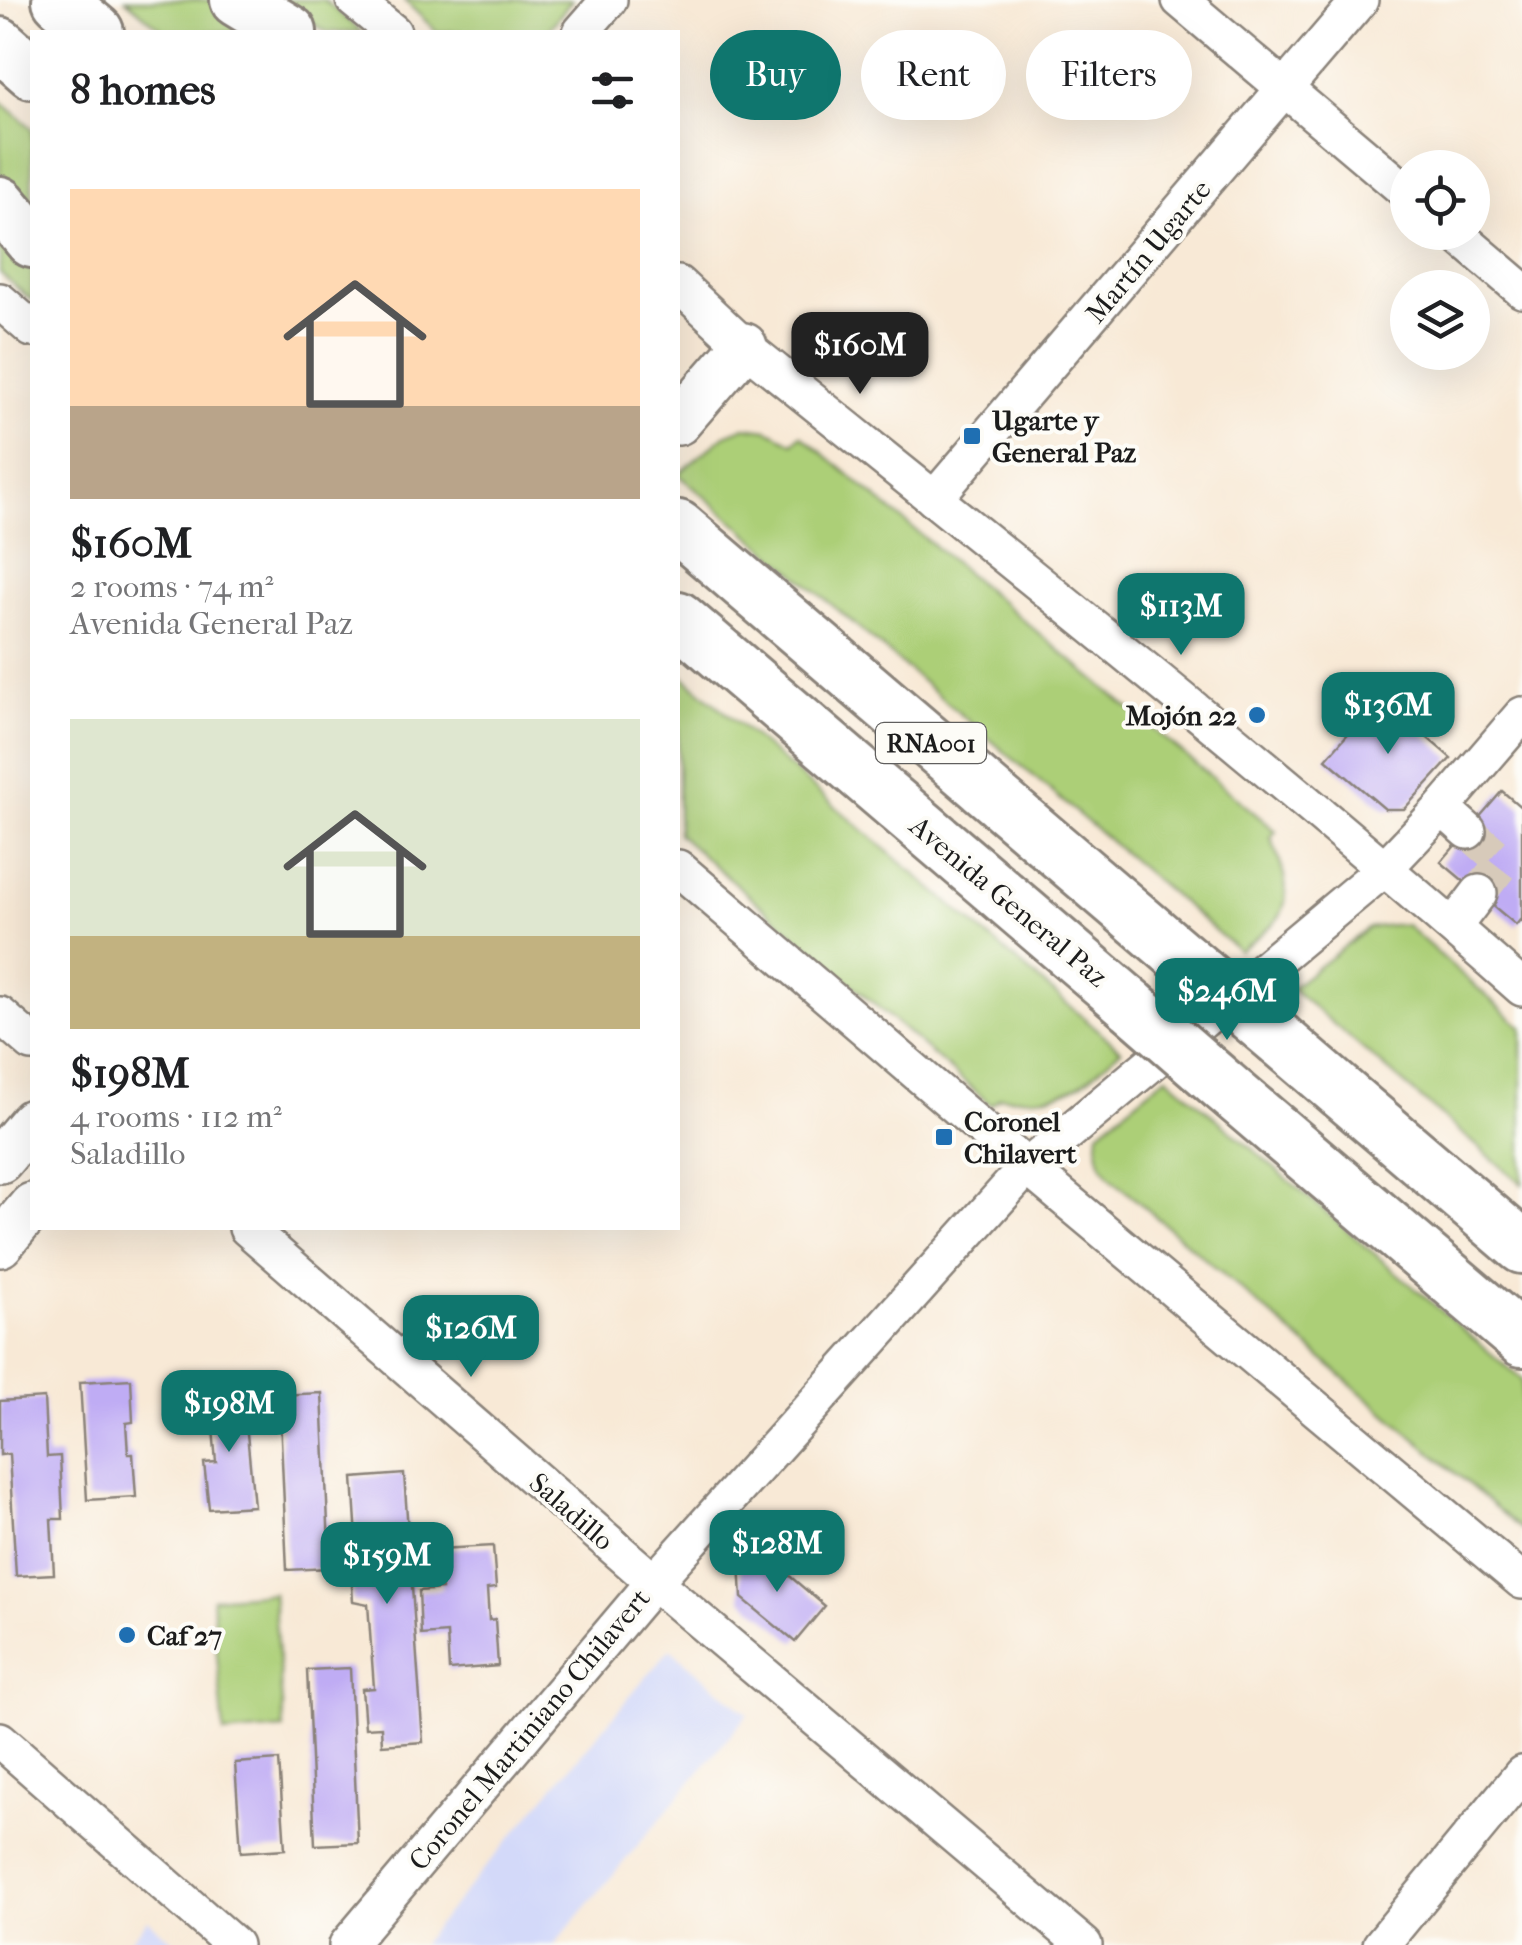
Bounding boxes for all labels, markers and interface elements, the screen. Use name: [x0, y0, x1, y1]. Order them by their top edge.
chip: Buy: [710, 30, 841, 120]
chip: Rent: [861, 30, 1006, 120]
chip: Filters: [1026, 30, 1192, 120]
icon: filters: [585, 63, 640, 118]
text: 8 homes: [70, 66, 216, 115]
map controls: [1390, 150, 1490, 370]
button: locate: [1390, 150, 1490, 250]
street label: Martín Ugarte: [1079, 173, 1218, 330]
icon: home: [265, 254, 445, 434]
button: layers: [1390, 270, 1490, 370]
pin: $160M: [790, 312, 930, 397]
text: $160M: [813, 326, 907, 363]
place label: Ugarte y General Paz: [992, 404, 1137, 469]
marker: Ugarte y General Paz: [961, 425, 983, 447]
text: $160M: [70, 519, 192, 568]
text: 2 rooms · 74 m²: [70, 568, 274, 605]
pin: $113M: [1111, 573, 1251, 658]
text: $113M: [1140, 587, 1222, 624]
text: Avenida General Paz: [70, 605, 353, 642]
pin: $136M: [1318, 672, 1458, 757]
text: $136M: [1344, 686, 1432, 723]
place label: Mojón 22: [1126, 699, 1237, 732]
marker: Mojón 22: [1246, 704, 1268, 726]
road number: RNA001: [876, 723, 986, 763]
icon: home: [265, 784, 445, 964]
street label: Avenida General Paz: [902, 809, 1114, 994]
pin: $246M: [1157, 958, 1297, 1043]
text: $246M: [1177, 972, 1277, 1009]
text: $198M: [70, 1049, 190, 1098]
text: 4 rooms · 112 m²: [70, 1098, 282, 1135]
place label: Coronel Chilavert: [964, 1105, 1077, 1170]
marker: Coronel Chilavert: [933, 1126, 955, 1148]
text: Saladillo: [70, 1135, 186, 1172]
pin: $126M: [401, 1295, 541, 1380]
text: $126M: [425, 1309, 517, 1346]
pin: $198M: [159, 1370, 299, 1455]
text: $198M: [183, 1384, 275, 1421]
street label: Saladillo: [523, 1466, 621, 1557]
pin: $128M: [707, 1510, 847, 1595]
pin: $159M: [317, 1522, 457, 1607]
text: $128M: [732, 1524, 822, 1561]
text: $159M: [343, 1536, 431, 1573]
street label: Coronel Martiniano Chilavert: [402, 1582, 657, 1877]
place label: Caf 27: [147, 1619, 222, 1652]
marker: Caf 27: [116, 1624, 138, 1646]

